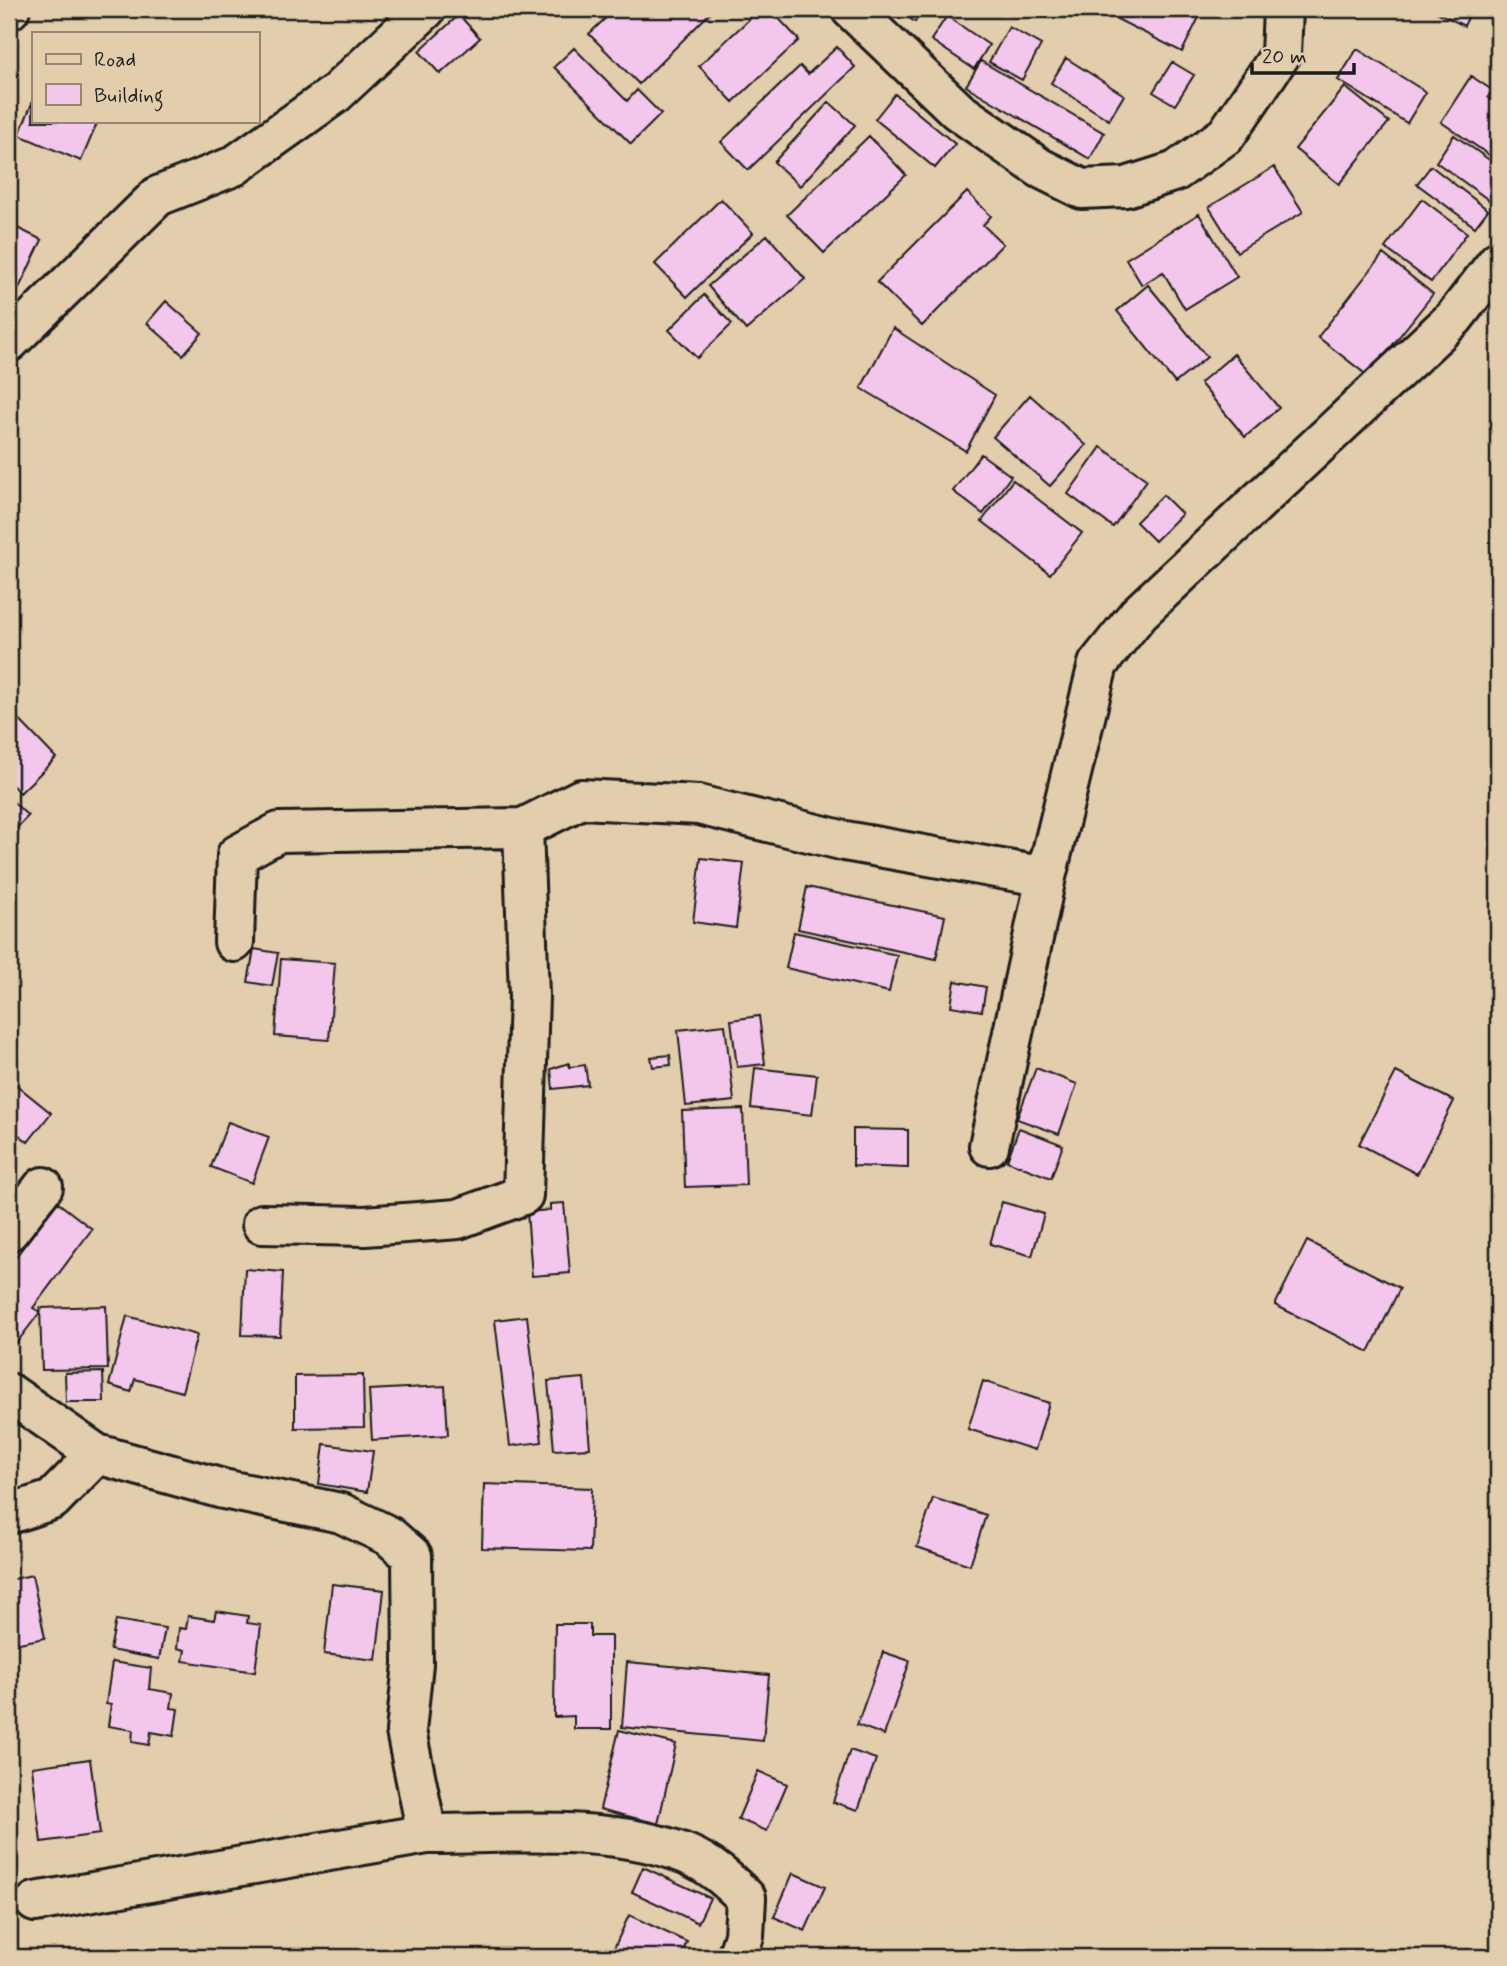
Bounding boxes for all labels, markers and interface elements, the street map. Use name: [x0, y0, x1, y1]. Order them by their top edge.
legend: [32, 32, 259, 122]
scale bar: [1252, 32, 1353, 76]
text: 20 m: [1262, 43, 1307, 71]
text: Road: [94, 46, 136, 74]
text: Building: [94, 82, 164, 112]

